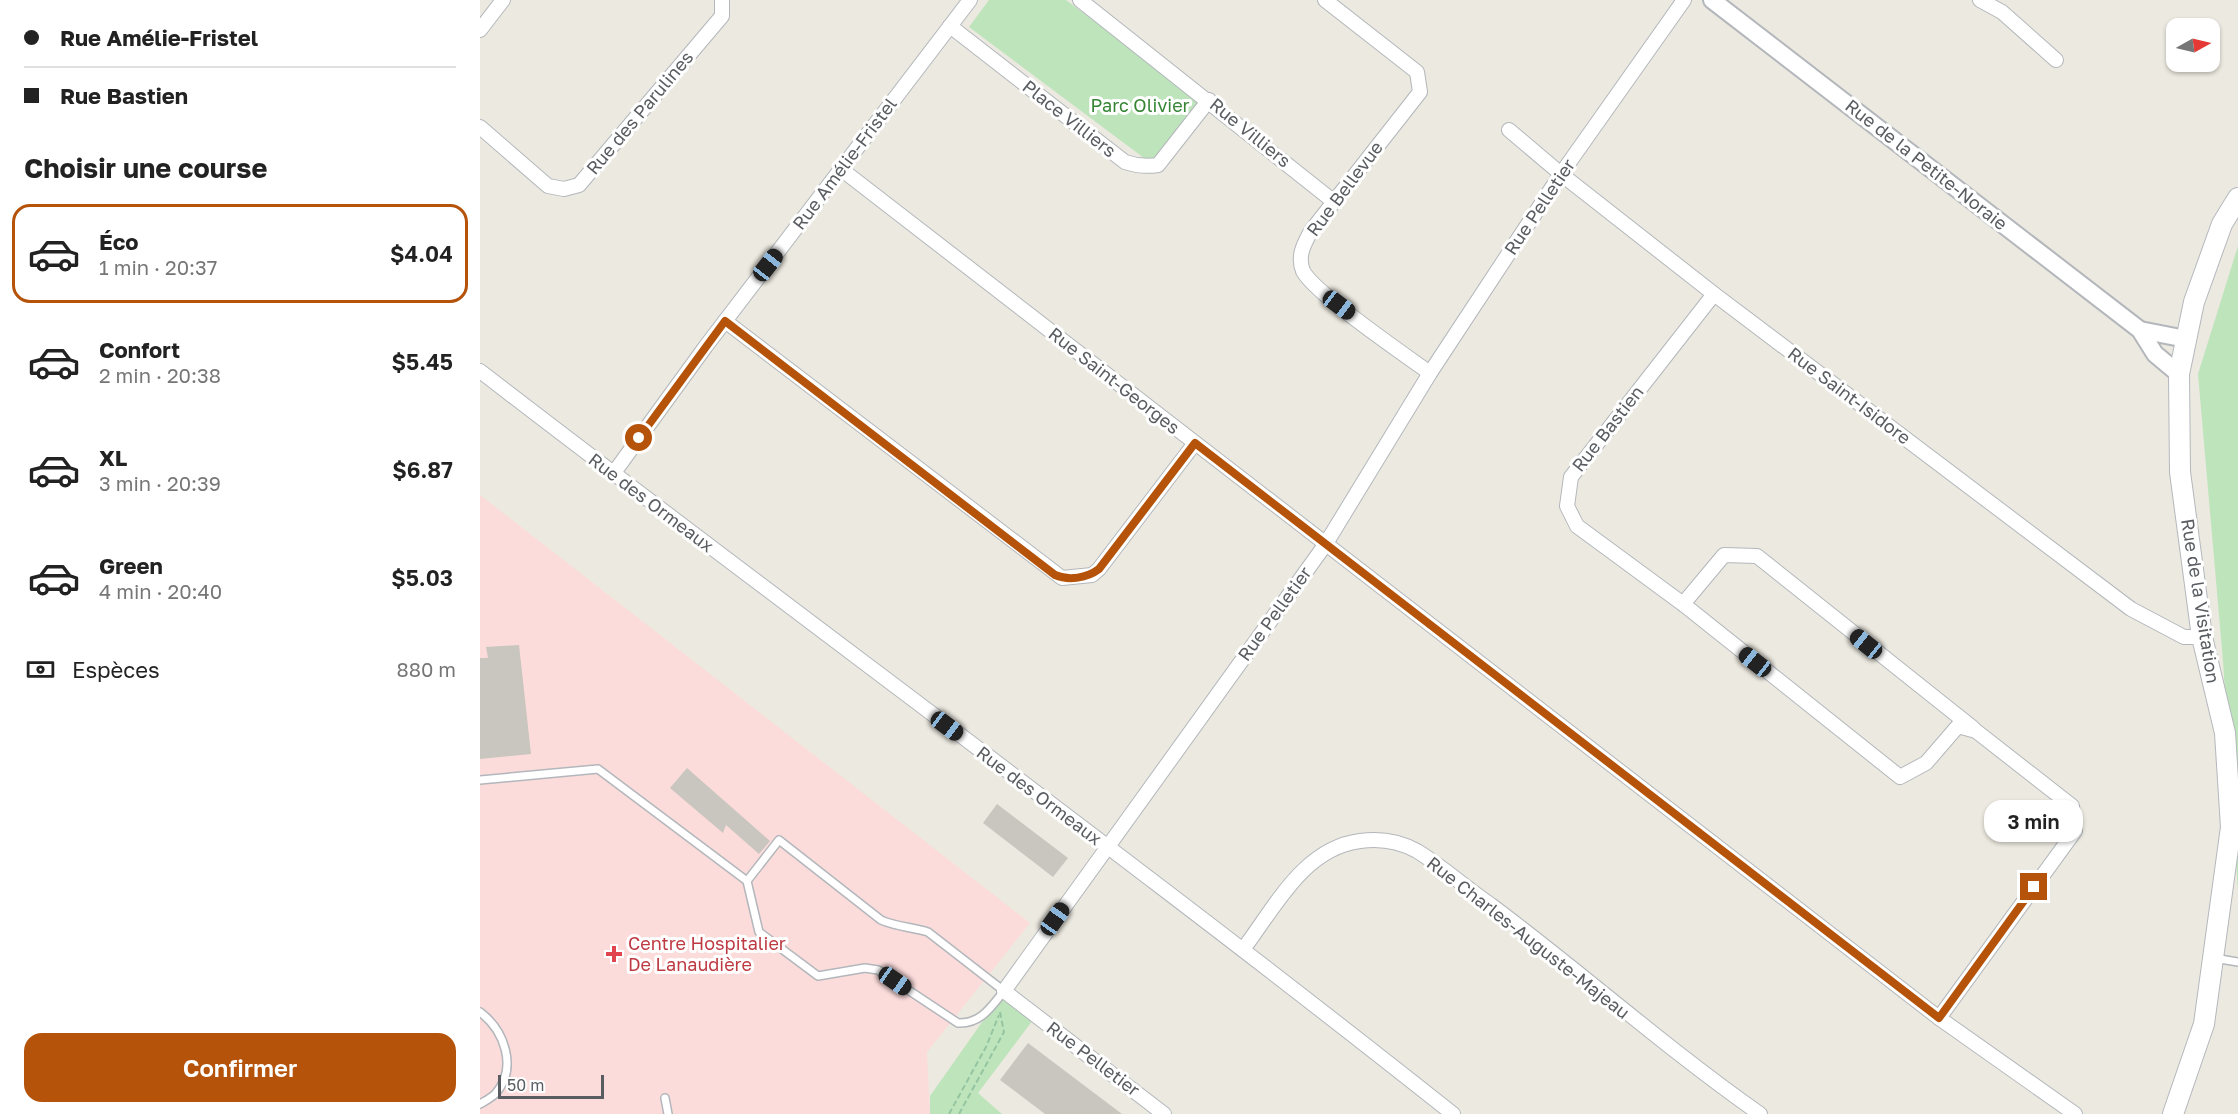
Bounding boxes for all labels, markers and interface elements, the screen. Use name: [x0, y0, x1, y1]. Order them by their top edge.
north arrow: [2166, 18, 2220, 72]
map controls: [2166, 18, 2220, 72]
text: Rue Amélie-Fristel: [60, 24, 258, 51]
street label: Rue des Parulines: [581, 46, 697, 179]
street label: Place Villiers: [1018, 75, 1121, 162]
text: Rue Bastien: [60, 82, 188, 109]
street label: Rue Amélie-Fristel: [787, 93, 901, 234]
street label: Rue Villiers: [1206, 93, 1296, 172]
park label: Parc Olivier: [1090, 94, 1190, 116]
street label: Rue de la Petite-Noraie: [1841, 94, 2012, 234]
street label: Rue Bellevue: [1301, 137, 1387, 240]
text: Choisir une course: [24, 152, 267, 184]
street label: Rue Pelletier: [1499, 154, 1579, 259]
icon: car: [27, 227, 81, 281]
text: Éco: [99, 228, 138, 255]
text: $4.04: [390, 240, 453, 267]
car: [750, 245, 786, 285]
text: 1 min · 20:37: [99, 255, 217, 279]
car: [1319, 287, 1359, 323]
street label: Rue Saint-Georges: [1045, 322, 1185, 438]
icon: car: [27, 335, 81, 389]
text: Confort: [99, 336, 180, 363]
street label: Rue Saint-Isidore: [1784, 342, 1915, 449]
text: $5.45: [392, 348, 453, 375]
text: 2 min · 20:38: [99, 363, 221, 387]
street label: Rue Bastien: [1567, 381, 1648, 476]
route start: [625, 424, 652, 451]
icon: car: [27, 443, 81, 497]
text: XL: [99, 444, 127, 471]
street label: Rue des Ormeaux: [585, 448, 719, 556]
text: $6.87: [392, 456, 453, 483]
text: 3 min · 20:39: [99, 471, 221, 495]
street label: Rue de la Visitation: [2177, 517, 2225, 685]
icon: car: [27, 551, 81, 605]
text: Green: [99, 552, 163, 579]
street label: Rue Pelletier: [1233, 562, 1316, 665]
text: $5.03: [391, 564, 453, 591]
text: 4 min · 20:40: [99, 579, 222, 603]
car: [1846, 626, 1886, 662]
car: [1735, 644, 1775, 680]
icon: cash: [24, 653, 57, 686]
text: Espèces: [72, 656, 160, 683]
text: 880 m: [397, 657, 456, 681]
car: [927, 708, 967, 744]
street label: Rue des Ormeaux: [973, 741, 1107, 849]
callout: 3 min: [1984, 800, 2084, 842]
text: 3 min: [2007, 809, 2060, 833]
street label: Rue Charles-Auguste-Majeau: [1423, 851, 1634, 1023]
route end: [2020, 873, 2047, 900]
car: [1037, 899, 1073, 939]
place label: Centre Hospitalier De Lanaudière: [628, 932, 786, 975]
marker: Centre Hospitalier De Lanaudière: [605, 945, 623, 963]
car: [875, 963, 915, 999]
street label: Rue Pelletier: [1043, 1016, 1145, 1100]
button: Confirmer: [24, 1033, 456, 1102]
scale bar: [498, 1072, 604, 1100]
text: 50 m: [507, 1075, 544, 1095]

